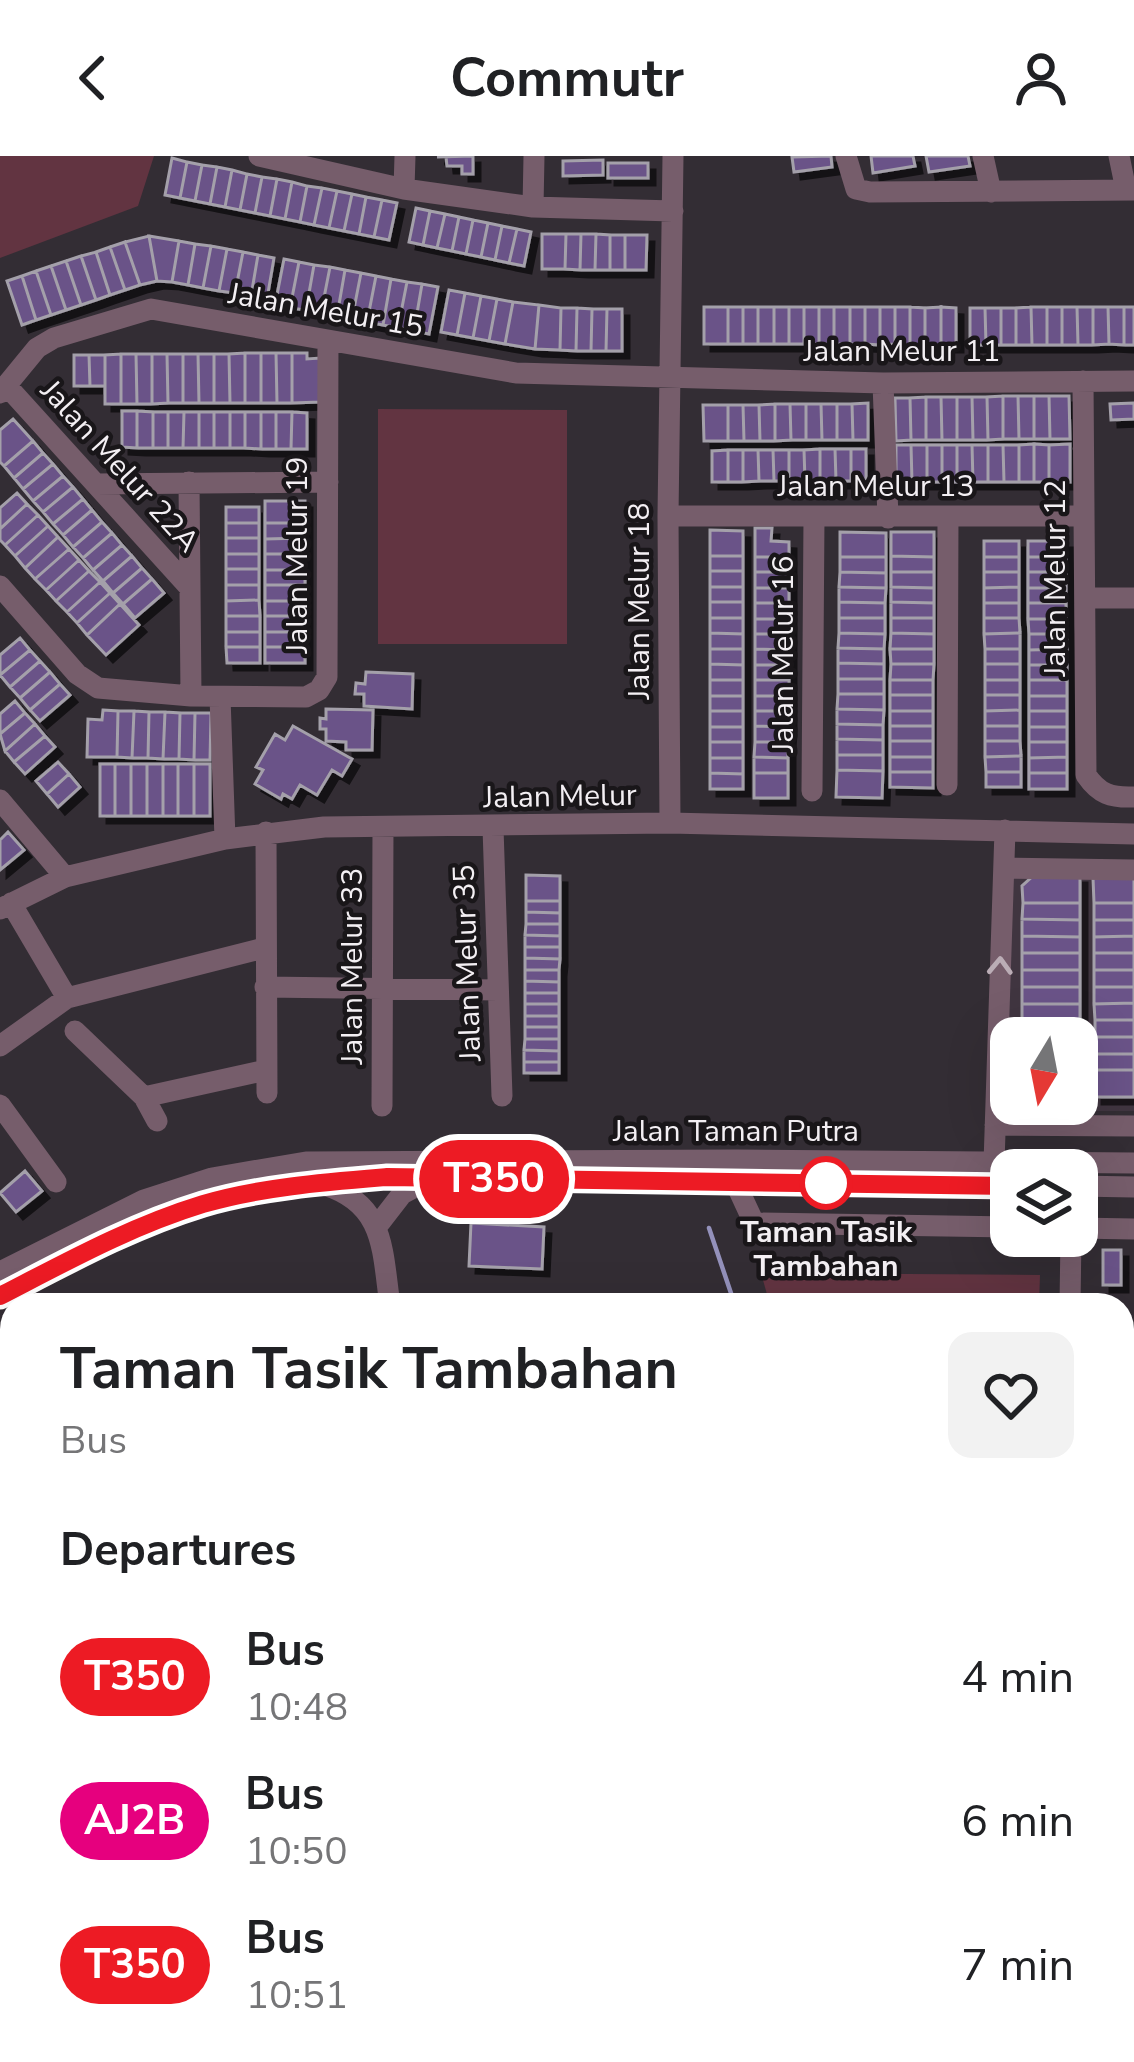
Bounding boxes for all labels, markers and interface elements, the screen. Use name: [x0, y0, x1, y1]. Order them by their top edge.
text: Commutr: [450, 41, 684, 115]
icon: back: [60, 45, 126, 111]
icon: person: [1008, 45, 1074, 111]
street label: Jalan Melur 15: [224, 273, 426, 348]
street label: Jalan Melur 11: [803, 331, 1000, 372]
street label: Jalan Melur 22A: [31, 371, 208, 561]
street label: Jalan Melur 19: [277, 457, 318, 654]
street label: Jalan Melur 13: [777, 466, 974, 507]
street label: Jalan Melur 12: [1035, 480, 1076, 677]
street label: Jalan Melur 18: [619, 503, 660, 700]
street label: Jalan Melur 16: [763, 556, 804, 753]
street label: Jalan Melur: [482, 775, 637, 818]
street label: Jalan Melur 35: [444, 864, 491, 1063]
street label: Jalan Melur 33: [332, 868, 373, 1065]
one-way arrow: [987, 956, 1013, 975]
north arrow: [990, 1017, 1098, 1125]
map controls: [990, 1017, 1098, 1257]
street label: Jalan Taman Putra: [612, 1111, 859, 1152]
line badge: T350: [410, 1140, 578, 1218]
button: layers: [990, 1149, 1098, 1257]
text: T350: [443, 1150, 545, 1207]
marker: Taman Tasik Tambahan: [801, 1158, 851, 1208]
place label: Taman Tasik Tambahan: [740, 1212, 913, 1287]
text: Taman Tasik Tambahan: [60, 1330, 678, 1408]
button: heart: [948, 1332, 1074, 1458]
text: Bus: [60, 1414, 127, 1467]
text: Departures: [60, 1520, 296, 1581]
text: Bus: [246, 1620, 325, 1681]
text: 4 min: [961, 1647, 1074, 1708]
text: T350: [84, 1648, 186, 1705]
text: 10:48: [246, 1681, 348, 1734]
text: Bus: [245, 1764, 324, 1825]
text: 6 min: [961, 1791, 1074, 1852]
text: AJ2B: [84, 1792, 185, 1849]
text: 10:50: [245, 1825, 348, 1878]
text: Bus: [246, 1908, 325, 1969]
text: 7 min: [961, 1935, 1074, 1996]
text: T350: [84, 1936, 186, 1993]
text: 10:51: [246, 1969, 348, 2022]

